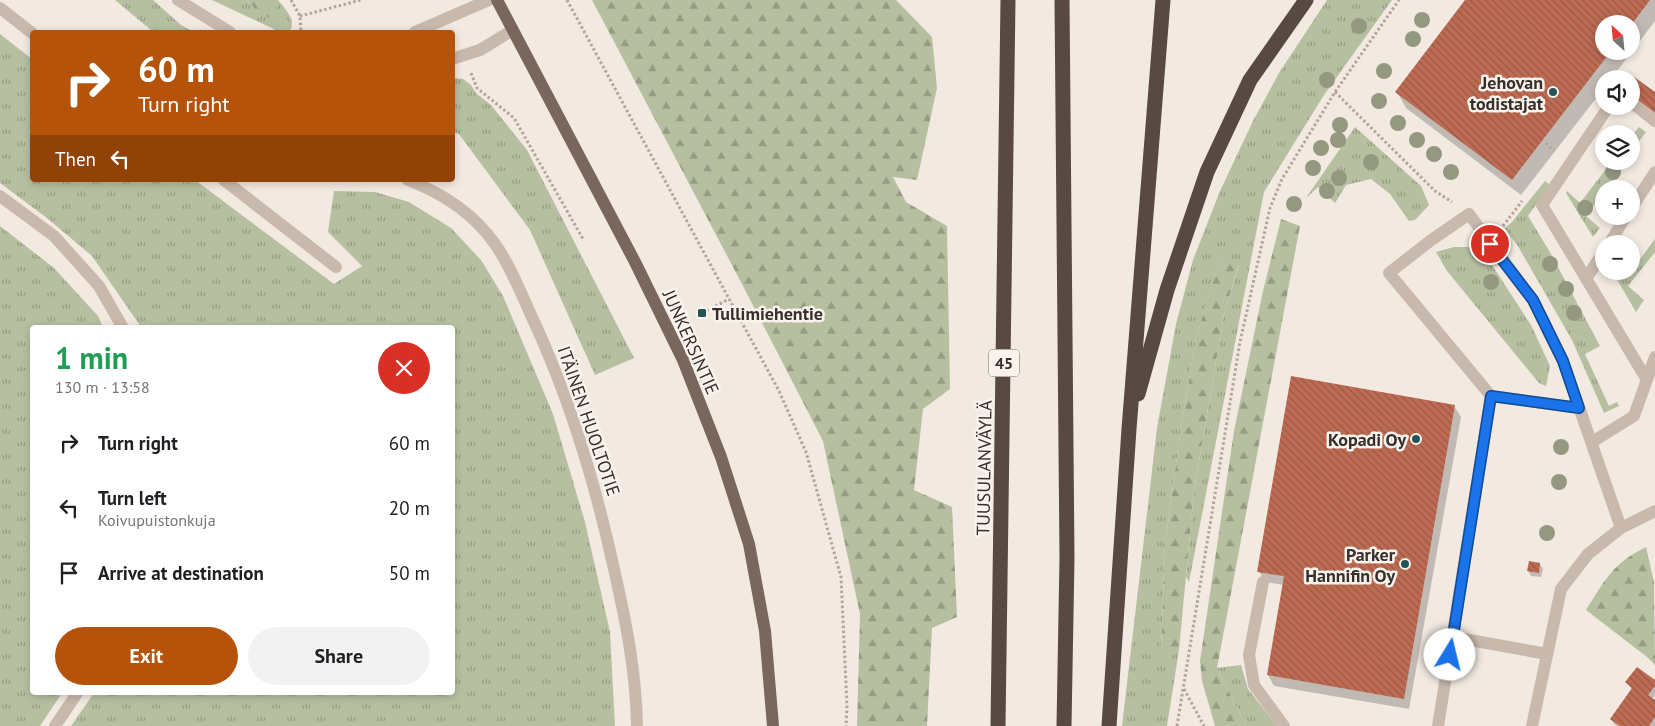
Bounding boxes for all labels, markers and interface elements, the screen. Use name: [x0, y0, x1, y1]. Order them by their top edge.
north arrow: [1595, 15, 1640, 60]
map controls: [1595, 15, 1640, 280]
text: 60 m: [138, 46, 215, 92]
icon: right: [55, 50, 120, 115]
button: sound: [1595, 70, 1640, 115]
place label: Jehovan todistajat: [1470, 71, 1544, 115]
marker: Jehovan todistajat: [1547, 86, 1559, 98]
text: Turn right: [138, 90, 230, 118]
button: layers: [1595, 125, 1640, 170]
icon: left: [106, 145, 134, 173]
text: Then: [55, 147, 96, 171]
button: +: [1595, 180, 1640, 225]
pin: [1469, 223, 1511, 265]
icon: arrive: [1476, 230, 1504, 258]
button: −: [1595, 235, 1640, 280]
street label: JUNKERSINTIE: [657, 285, 724, 398]
place label: Tullimiehentie: [712, 302, 823, 325]
marker: Tullimiehentie: [696, 307, 708, 319]
text: 1 min: [55, 338, 128, 377]
button: close: [378, 342, 430, 394]
street label: ITÄINEN HUOLTOTIE: [553, 343, 625, 499]
road number: 45: [989, 349, 1019, 376]
text: 130 m · 13:58: [55, 377, 150, 397]
street label: TUUSULANVÄYLÄ: [971, 400, 997, 536]
place label: Kopadi Oy: [1328, 428, 1406, 451]
icon: right: [55, 429, 83, 457]
text: Turn right: [98, 431, 178, 455]
text: 60 m: [389, 431, 430, 455]
marker: Kopadi Oy: [1410, 433, 1422, 445]
text: Turn left: [98, 486, 167, 510]
icon: left: [55, 494, 83, 522]
text: 20 m: [389, 496, 430, 520]
text: Koivupuistonkuja: [98, 510, 216, 530]
place label: Parker Hannifin Oy: [1305, 543, 1396, 587]
marker: Parker Hannifin Oy: [1399, 558, 1411, 570]
icon: arrive: [55, 559, 83, 587]
text: Arrive at destination: [98, 561, 264, 585]
text: 50 m: [389, 561, 430, 585]
button: Exit: [55, 627, 238, 685]
button: Share: [248, 627, 430, 685]
position arrow: [1423, 628, 1475, 680]

